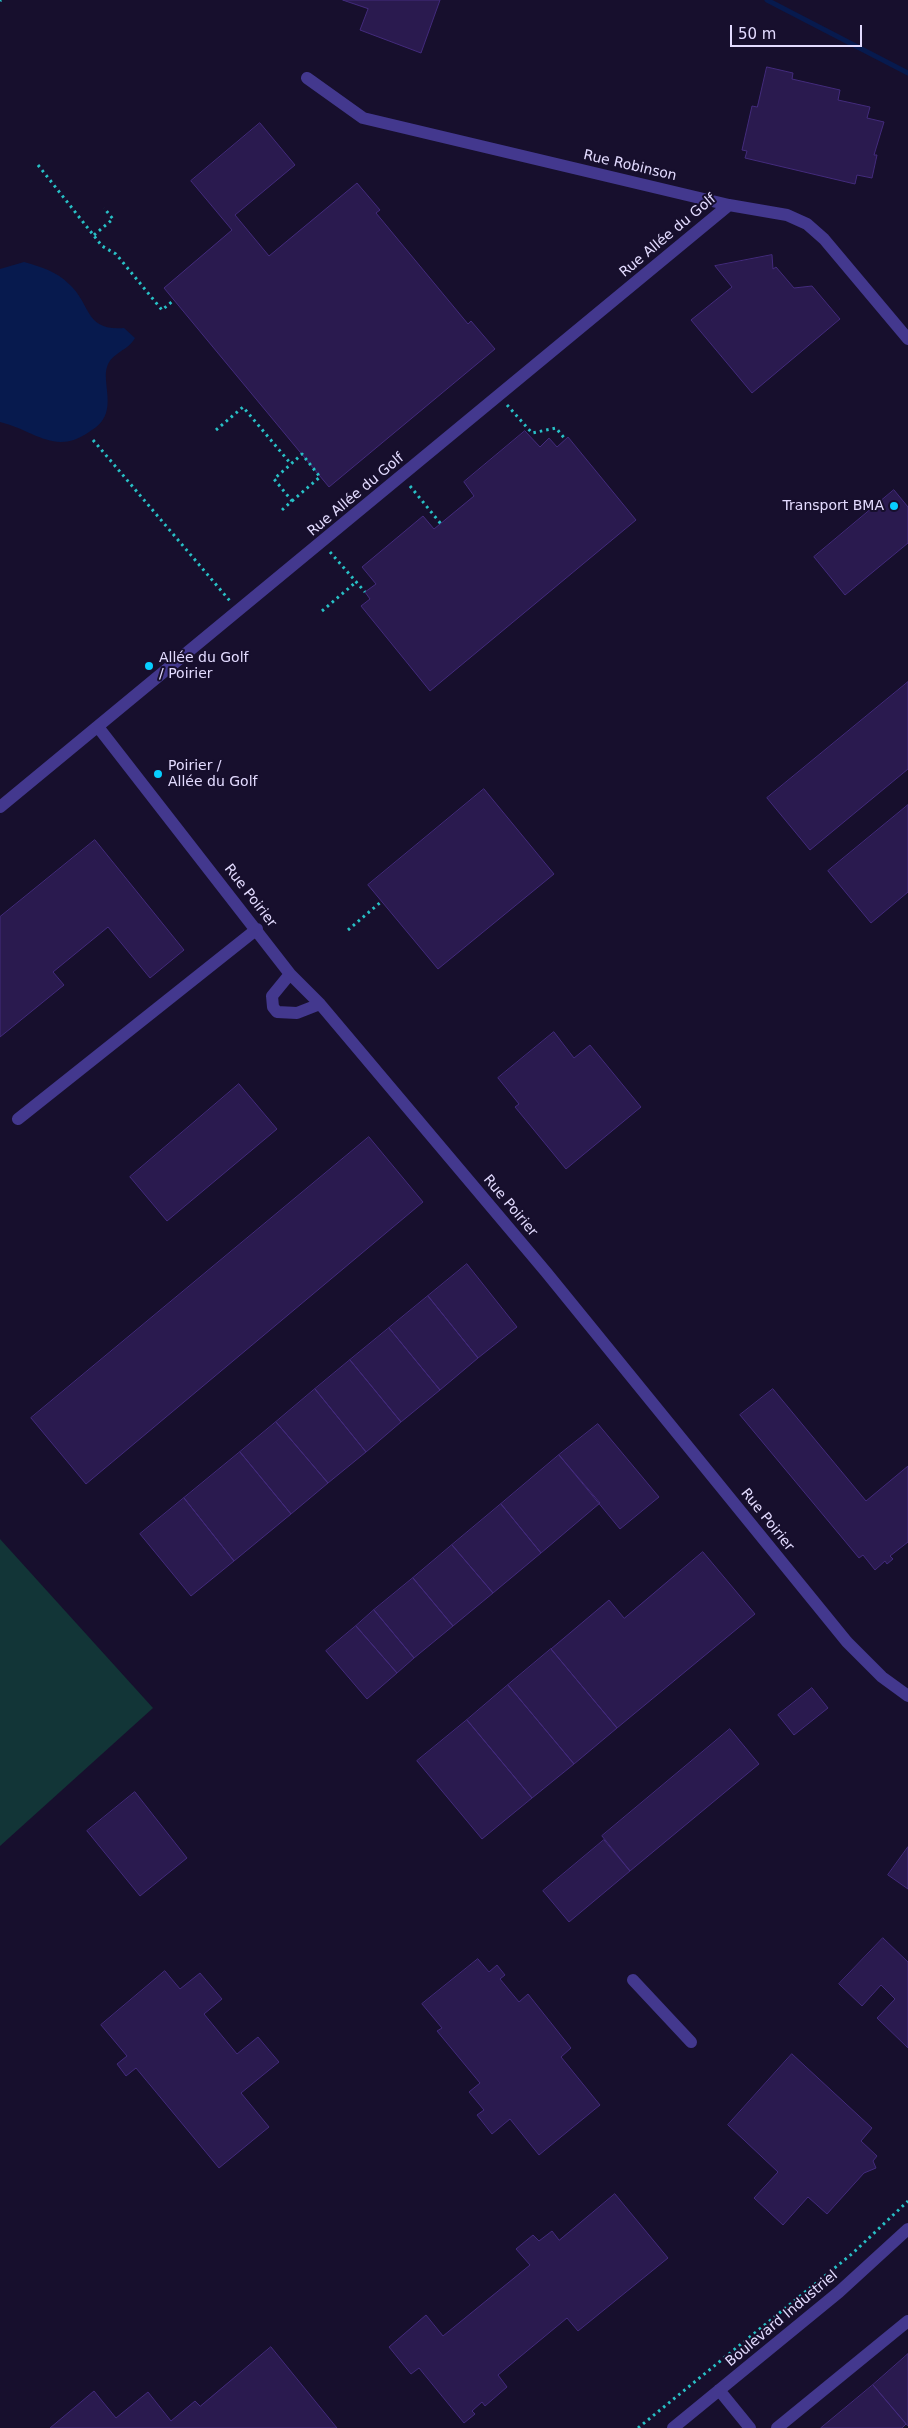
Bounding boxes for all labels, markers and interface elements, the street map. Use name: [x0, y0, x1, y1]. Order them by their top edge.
scale bar: [733, 15, 866, 47]
text: 50 m: [738, 25, 776, 43]
street label: Rue Robinson: [582, 147, 678, 185]
street label: Rue Allée du Golf: [616, 191, 720, 281]
street label: Rue Allée du Golf: [304, 450, 408, 540]
place label: Transport BMA: [783, 498, 884, 514]
marker: Transport BMA: [888, 500, 900, 512]
place label: Allée du Golf / Poirier: [159, 650, 248, 682]
marker: Allée du Golf / Poirier: [143, 660, 155, 672]
place label: Poirier / Allée du Golf: [168, 758, 257, 790]
marker: Poirier / Allée du Golf: [152, 768, 164, 780]
street label: Rue Poirier: [220, 861, 280, 931]
street label: Rue Poirier: [479, 1172, 541, 1240]
street label: Rue Poirier: [737, 1485, 797, 1555]
street label: Boulevard Industriel: [723, 2267, 841, 2371]

